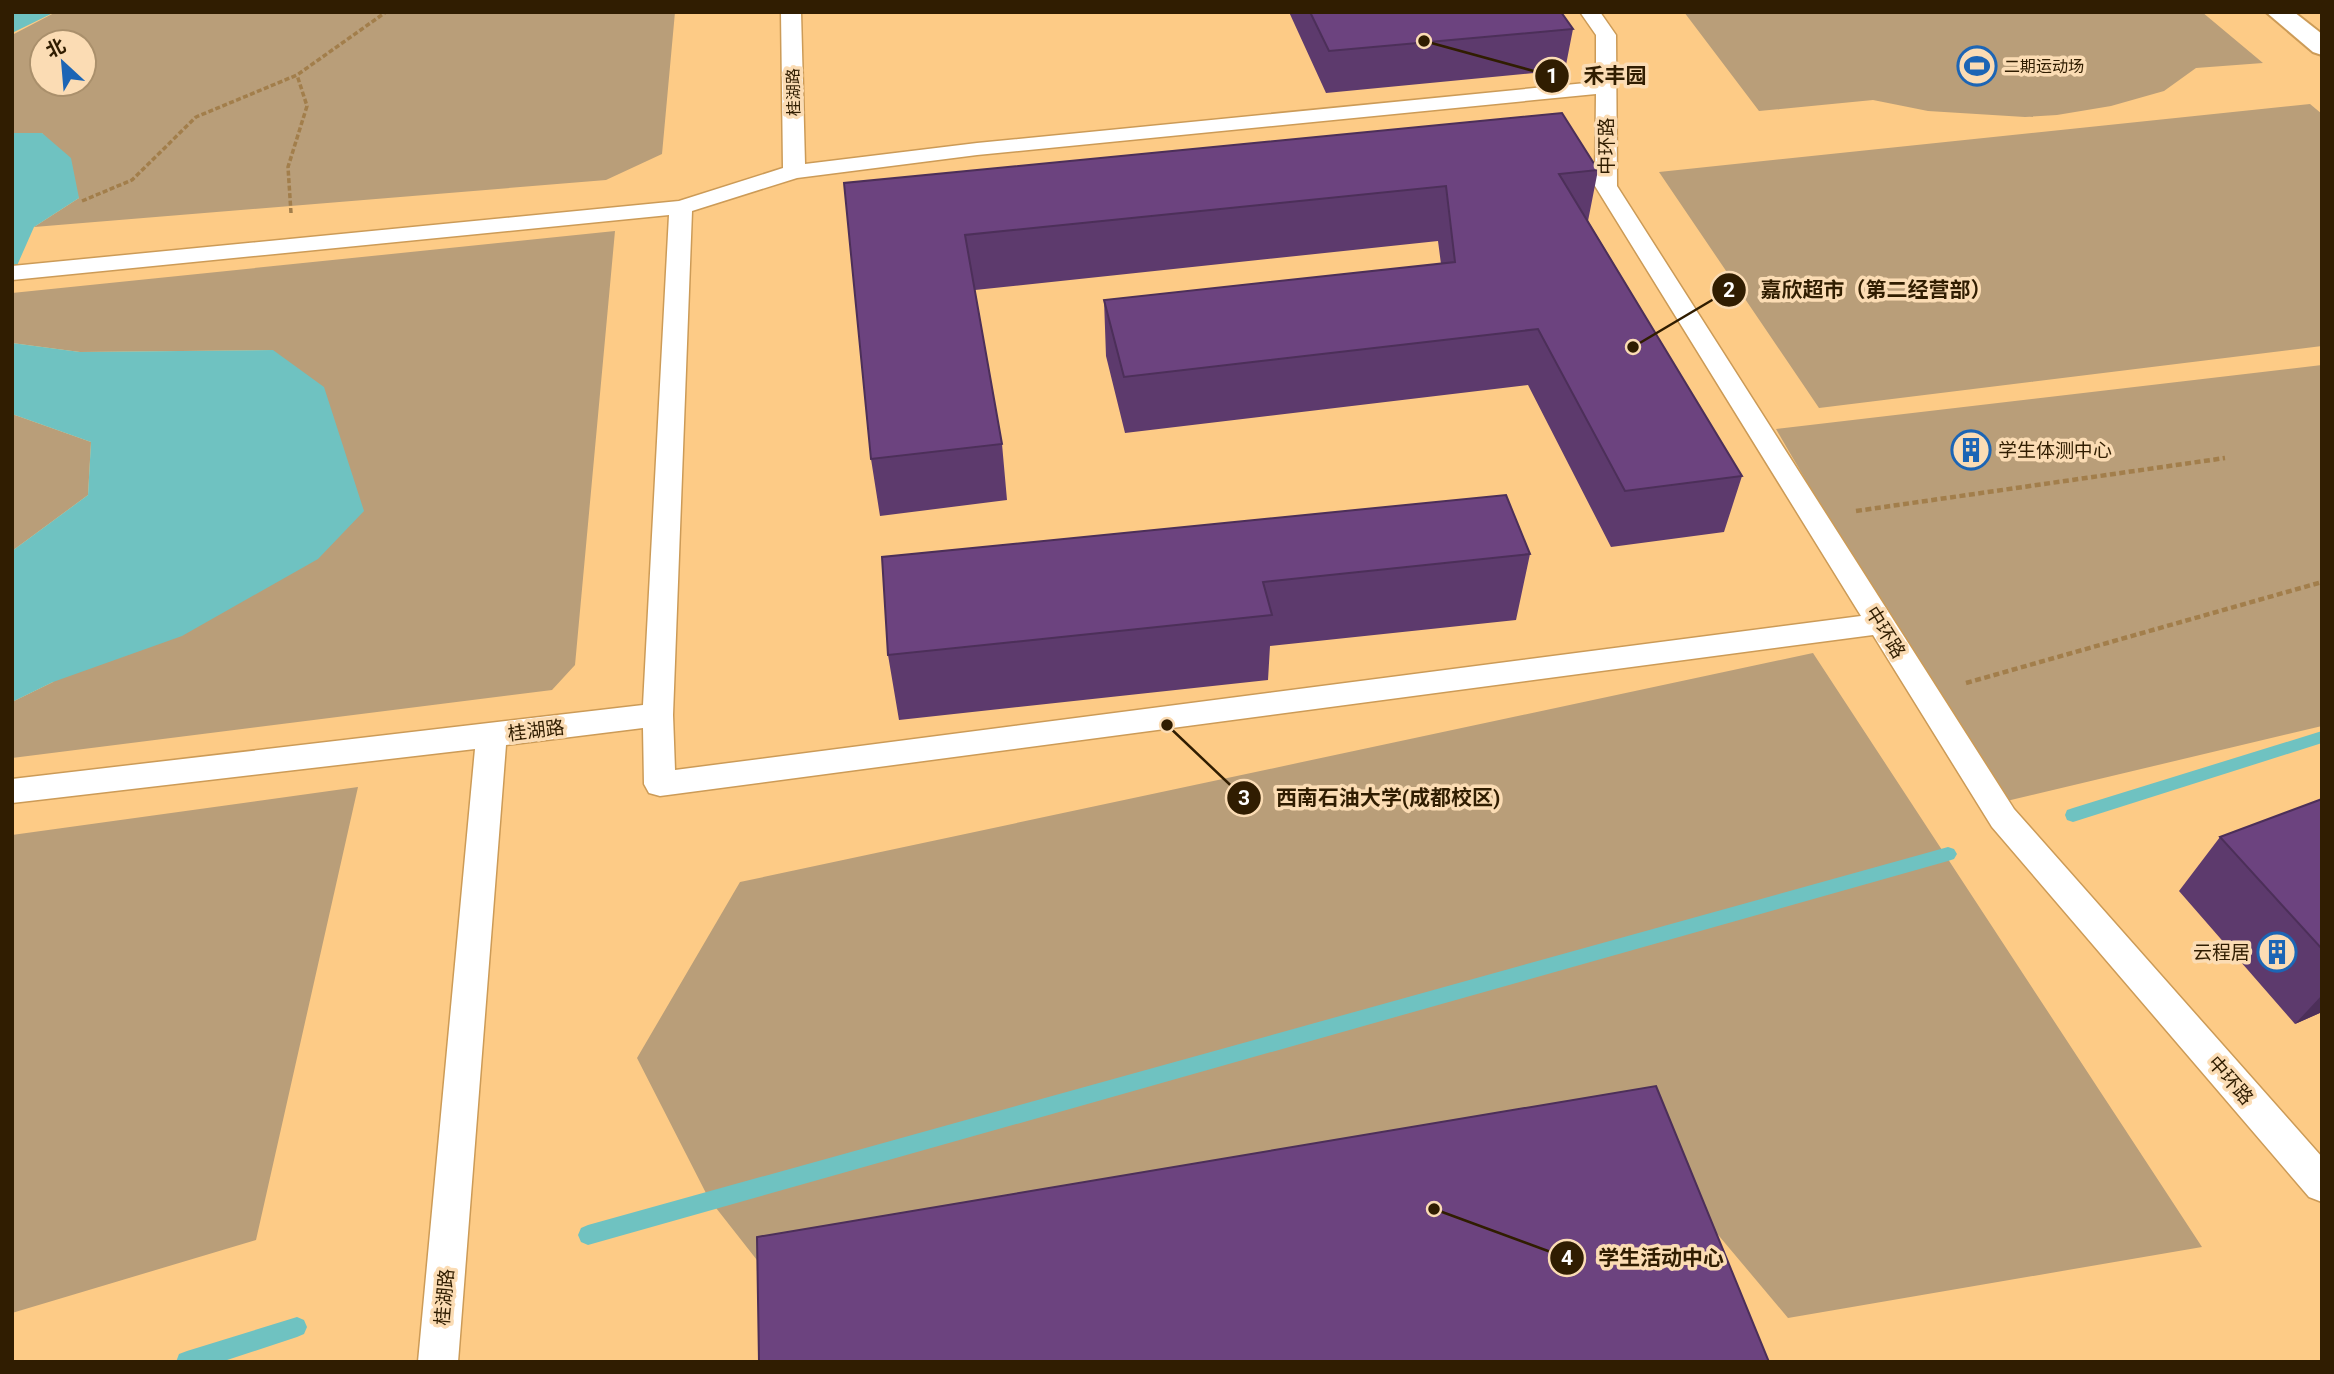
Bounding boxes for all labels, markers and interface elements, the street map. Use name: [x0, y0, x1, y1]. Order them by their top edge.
north arrow: [28, 28, 98, 98]
text: 北: [42, 34, 69, 63]
sports icon: 二期运动场: [1956, 45, 1998, 87]
callout: 禾丰园: [1535, 55, 1661, 97]
place label: 二期运动场: [2004, 57, 2084, 76]
text: 1: [1546, 64, 1558, 88]
text: 禾丰园: [1584, 64, 1647, 88]
street label: 桂湖路: [784, 68, 803, 116]
street label: 中环路: [1595, 117, 1618, 175]
callout: 嘉欣超市（第二经营部）: [1711, 269, 2005, 311]
text: 2: [1723, 278, 1735, 302]
text: 嘉欣超市（第二经营部）: [1761, 278, 1992, 302]
building icon: 学生体测中心: [1950, 429, 1992, 471]
place label: 学生体测中心: [1998, 439, 2112, 462]
street label: 中环路: [1861, 602, 1910, 663]
street label: 桂湖路: [506, 716, 566, 745]
callout: 西南石油大学(成都校区): [1226, 777, 1514, 819]
text: 3: [1238, 786, 1250, 810]
text: 西南石油大学(成都校区): [1276, 786, 1500, 810]
building icon: 云程居: [2256, 931, 2298, 973]
place label: 云程居: [2193, 941, 2250, 964]
street label: 中环路: [2203, 1051, 2258, 1109]
callout: 学生活动中心: [1549, 1237, 1738, 1279]
text: 4: [1561, 1246, 1573, 1270]
text: 学生活动中心: [1598, 1246, 1724, 1270]
street label: 桂湖路: [431, 1268, 458, 1326]

